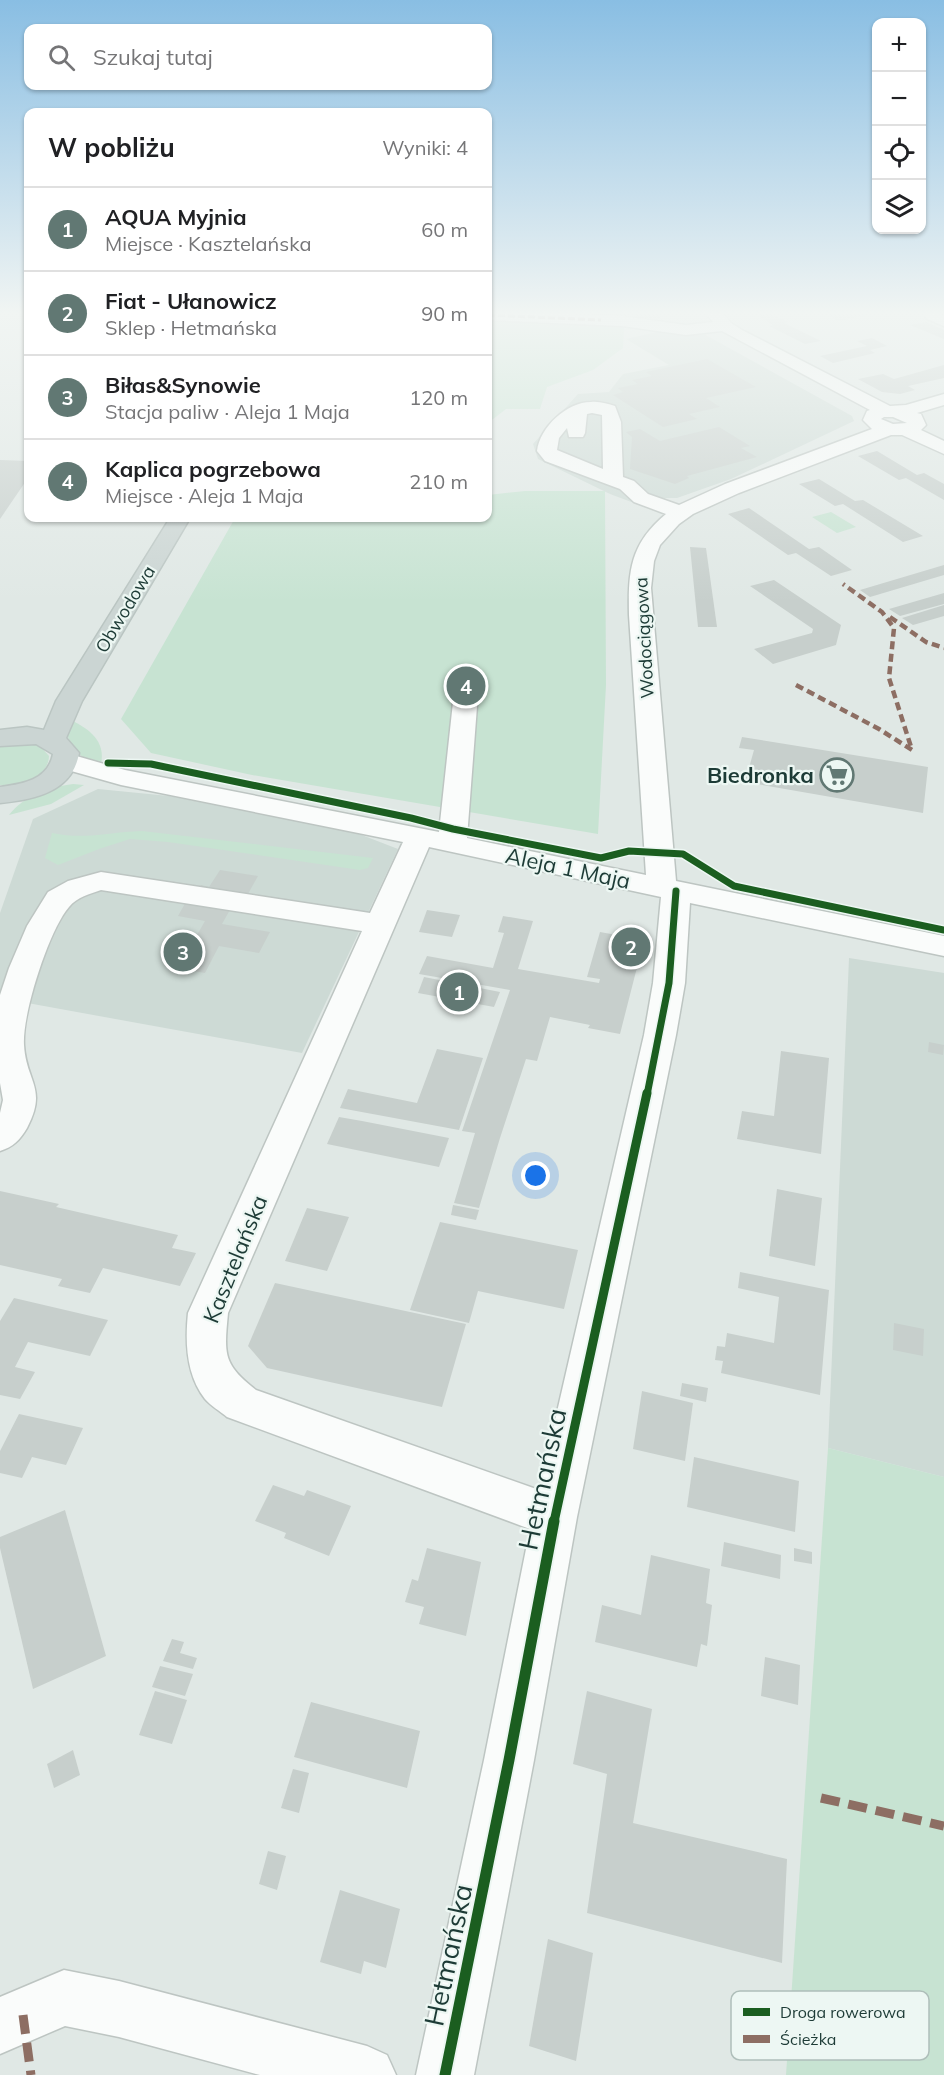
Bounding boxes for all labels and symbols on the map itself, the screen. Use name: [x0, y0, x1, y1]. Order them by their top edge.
street label: Obwodowa: [90, 561, 160, 657]
street label: Wodociągowa: [629, 577, 659, 699]
pin: 4: [446, 664, 486, 708]
supermarket icon: Biedronka: [819, 757, 855, 793]
place label: Biedronka: [707, 761, 814, 789]
street label: Aleja 1 Maja: [503, 841, 633, 895]
pin: 2: [612, 924, 650, 970]
pin: 3: [164, 930, 202, 974]
pin: 1: [440, 970, 478, 1014]
your location: [521, 1161, 550, 1190]
street label: Kasztelańska: [197, 1191, 273, 1327]
street label: Hetmańska: [510, 1405, 574, 1553]
street label: Hetmańska: [416, 1881, 480, 2029]
legend: [731, 1991, 929, 2060]
text: Droga rowerowa: [780, 2002, 906, 2022]
text: Ścieżka: [780, 2029, 836, 2049]

